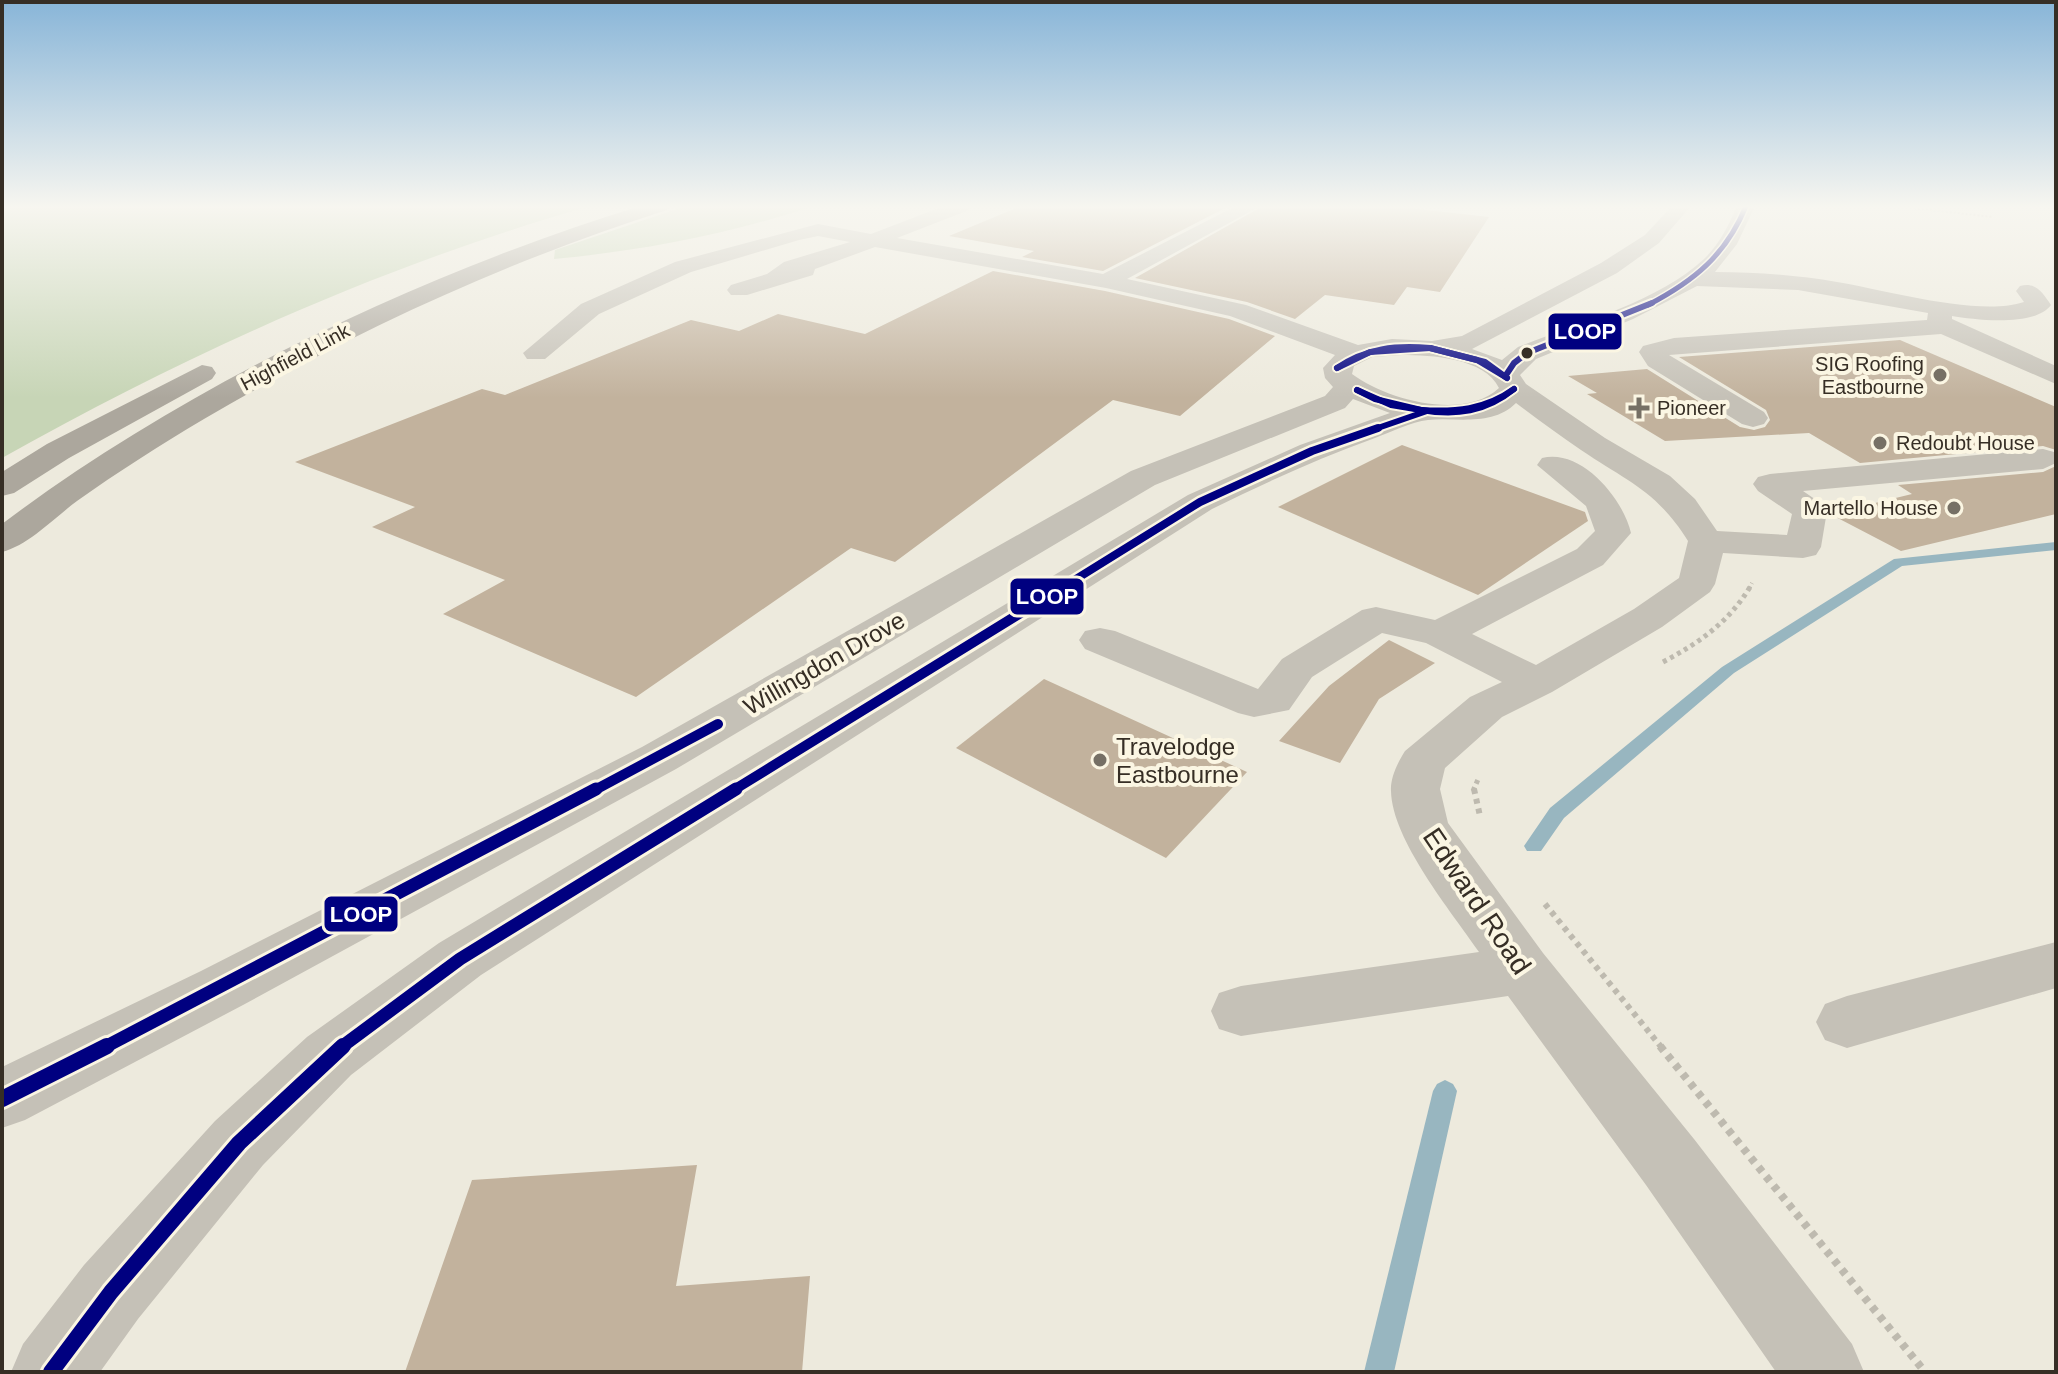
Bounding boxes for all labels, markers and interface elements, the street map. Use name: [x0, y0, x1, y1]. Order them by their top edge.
line badge: LOOP: [1547, 312, 1623, 351]
street label: Highfield Link: [237, 319, 354, 395]
text: LOOP: [1554, 319, 1616, 344]
unlabelled marker: [1519, 345, 1535, 361]
place label: SIG Roofing Eastbourne: [1815, 353, 1924, 398]
marker: SIG Roofing Eastbourne: [1931, 366, 1949, 384]
marker: Pioneer: [1628, 397, 1650, 419]
place label: Pioneer: [1657, 397, 1726, 419]
place label: Redoubt House: [1896, 432, 2035, 454]
marker: Redoubt House: [1871, 434, 1889, 452]
place label: Martello House: [1803, 497, 1938, 519]
marker: Martello House: [1945, 499, 1963, 517]
line badge: LOOP: [1009, 577, 1085, 616]
text: LOOP: [1016, 584, 1078, 609]
street label: Willingdon Drove: [739, 606, 909, 720]
place label: Travelodge Eastbourne: [1116, 733, 1239, 788]
marker: Travelodge Eastbourne: [1091, 751, 1109, 769]
street label: Edward Road: [1417, 822, 1537, 980]
line badge: LOOP: [323, 895, 399, 933]
text: LOOP: [330, 902, 392, 927]

